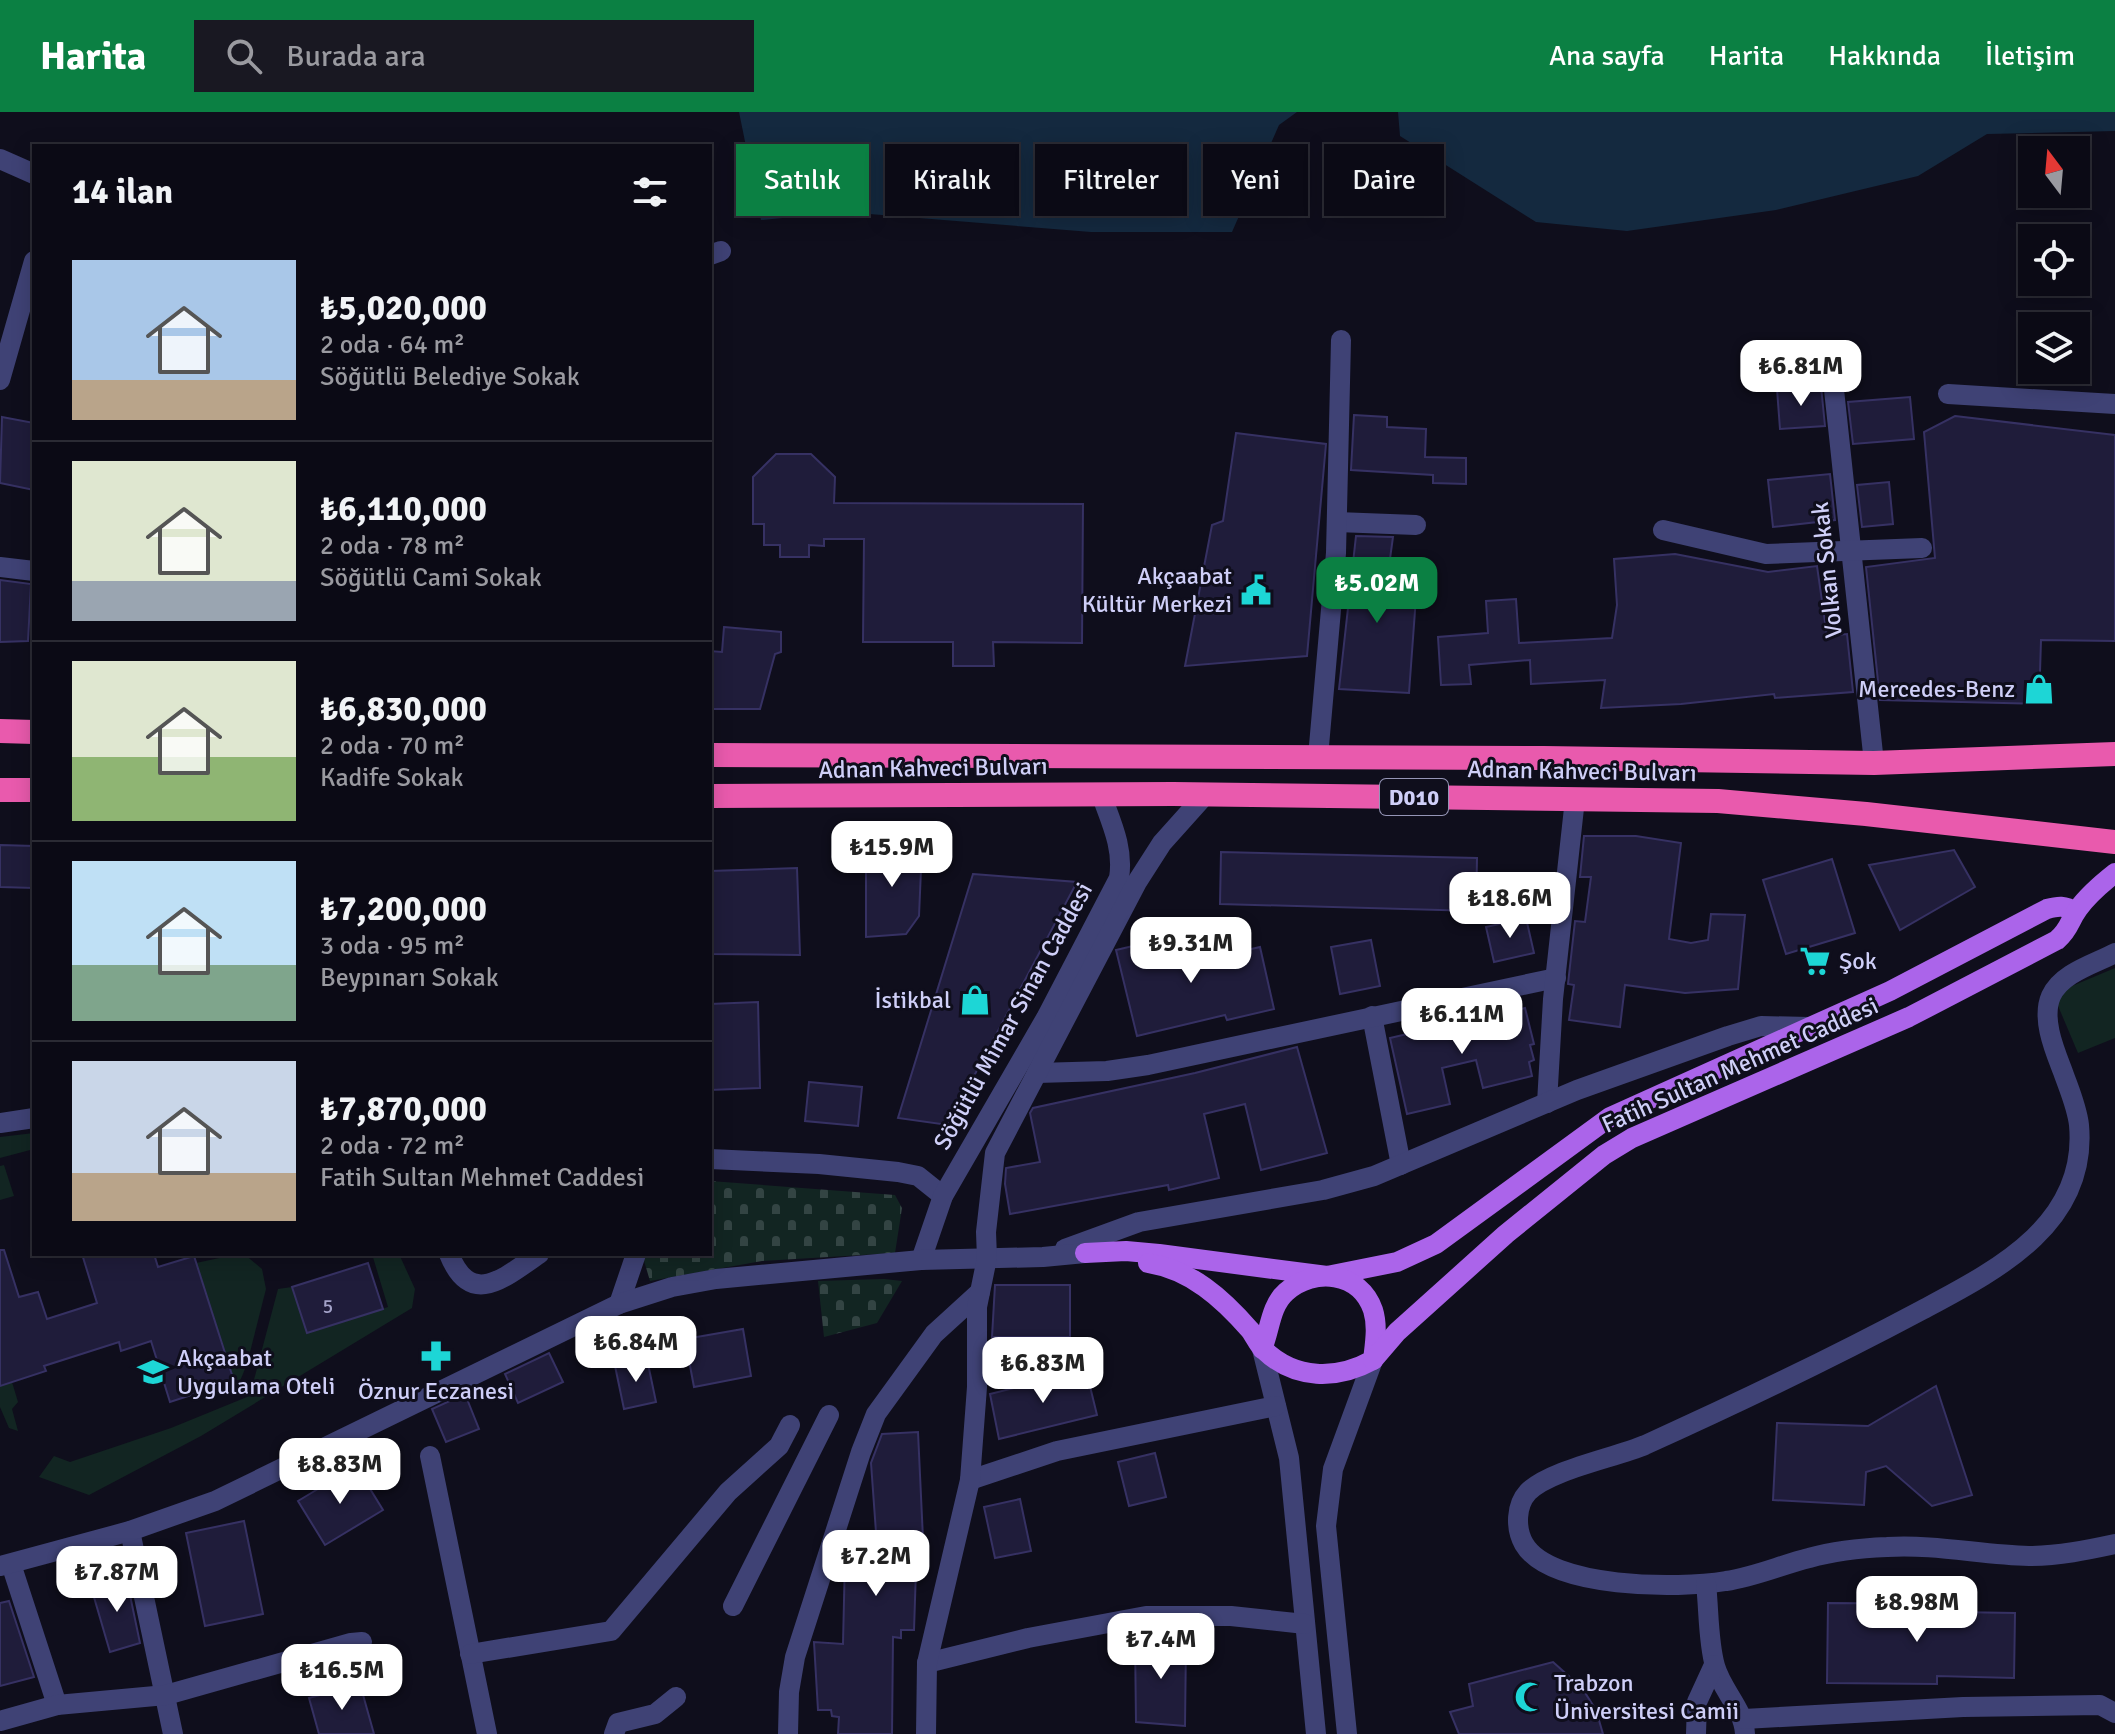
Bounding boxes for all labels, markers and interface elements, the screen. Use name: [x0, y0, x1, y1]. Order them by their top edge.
search box: [194, 20, 754, 92]
text: Harita: [40, 33, 146, 80]
icon: search: [222, 34, 266, 78]
text: Burada ara: [286, 38, 426, 75]
text: Ana sayfa: [1549, 39, 1665, 73]
text: Harita: [1709, 39, 1784, 73]
text: Hakkında: [1828, 39, 1941, 73]
text: İletişim: [1985, 39, 2075, 73]
north arrow: [2018, 136, 2090, 208]
map controls: [2018, 136, 2090, 384]
chip: Satılık: [736, 144, 869, 216]
chip: Kiralık: [885, 144, 1019, 216]
chip: Filtreler: [1035, 144, 1187, 216]
chip: Yeni: [1203, 144, 1308, 216]
chip: Daire: [1324, 144, 1444, 216]
icon: filters: [628, 170, 672, 214]
text: 14 ilan: [72, 171, 173, 213]
button: locate: [2018, 224, 2090, 296]
text: ₺5,020,000: [320, 287, 487, 329]
icon: home: [136, 292, 232, 388]
button: layers: [2018, 312, 2090, 384]
text: 2 oda · 64 m²: [320, 329, 465, 361]
pin: ₺6.81M: [1736, 340, 1866, 408]
text: ₺6.81M: [1758, 350, 1844, 382]
text: Söğütlü Belediye Sokak: [320, 361, 580, 393]
text: ₺6,110,000: [320, 488, 487, 530]
icon: home: [136, 493, 232, 589]
street label: Volkan Sokak: [1805, 500, 1849, 640]
text: 2 oda · 78 m²: [320, 530, 465, 562]
pin: ₺5.02M: [1312, 557, 1442, 625]
place label: Akçaabat Kültür Merkezi: [1082, 561, 1232, 619]
text: Söğütlü Cami Sokak: [320, 562, 542, 594]
text: ₺5.02M: [1334, 567, 1420, 599]
public building icon: Akçaabat Kültür Merkezi: [1239, 573, 1273, 607]
shop icon: Mercedes-Benz: [2022, 672, 2056, 706]
place label: Mercedes-Benz: [1858, 674, 2015, 704]
text: ₺6,830,000: [320, 688, 487, 730]
icon: home: [136, 693, 232, 789]
text: 2 oda · 70 m²: [320, 730, 465, 762]
street label: Adnan Kahveci Bulvarı: [818, 751, 1048, 785]
street label: Adnan Kahveci Bulvarı: [1467, 754, 1697, 788]
text: Kadife Sokak: [320, 762, 464, 794]
road number: D010: [1380, 779, 1448, 815]
pin: ₺15.9M: [827, 821, 957, 889]
text: ₺15.9M: [849, 831, 935, 863]
pin: ₺18.6M: [1445, 872, 1575, 940]
street label: Söğütlü Mimar Sinan Caddesi: [927, 877, 1099, 1155]
text: ₺18.6M: [1467, 882, 1553, 914]
text: ₺7,200,000: [320, 888, 487, 930]
icon: home: [136, 893, 232, 989]
pin: ₺9.31M: [1126, 917, 1256, 985]
text: ₺9.31M: [1148, 927, 1234, 959]
text: 3 oda · 95 m²: [320, 930, 465, 962]
supermarket icon: Şok: [1798, 944, 1832, 978]
place label: Şok: [1839, 946, 1877, 976]
text: Beypınarı Sokak: [320, 962, 499, 994]
shop icon: İstikbal: [958, 983, 992, 1017]
place label: İstikbal: [874, 985, 951, 1015]
pin: ₺6.11M: [1397, 988, 1527, 1056]
street label: Fatih Sultan Mehmet Caddesi: [1597, 990, 1883, 1140]
text: ₺6.11M: [1419, 998, 1505, 1030]
text: ₺7,870,000: [320, 1088, 487, 1130]
icon: home: [136, 1093, 232, 1189]
text: 2 oda · 72 m²: [320, 1130, 465, 1162]
text: Fatih Sultan Mehmet Caddesi: [320, 1162, 644, 1194]
house number: 5: [323, 1294, 333, 1319]
pin: ₺6.84M: [571, 1316, 701, 1384]
text: ₺6.84M: [593, 1326, 679, 1358]
pin: ₺6.83M: [978, 1337, 1108, 1405]
pharmacy icon: Öznur Eczanesi: [419, 1339, 453, 1373]
place label: Akçaabat Uygulama Oteli: [177, 1343, 335, 1401]
text: ₺6.83M: [1000, 1347, 1086, 1379]
school or university icon: Akçaabat Uygulama Oteli: [136, 1355, 170, 1389]
place label: Öznur Eczanesi: [358, 1376, 514, 1406]
pin: ₺8.83M: [275, 1438, 405, 1506]
text: ₺8.83M: [297, 1448, 383, 1480]
pin: ₺7.2M: [820, 1530, 932, 1598]
text: ₺7.2M: [840, 1540, 912, 1572]
pin: ₺7.87M: [52, 1546, 182, 1614]
text: ₺7.87M: [74, 1556, 160, 1588]
pin: ₺8.98M: [1852, 1576, 1982, 1644]
text: ₺8.98M: [1874, 1586, 1960, 1618]
pin: ₺7.4M: [1105, 1613, 1217, 1681]
text: ₺7.4M: [1125, 1623, 1197, 1655]
pin: ₺16.5M: [277, 1644, 407, 1712]
text: ₺16.5M: [299, 1654, 385, 1686]
place label: Trabzon Üniversitesi Camii: [1554, 1668, 1739, 1726]
mosque icon: Trabzon Üniversitesi Camii: [1513, 1680, 1547, 1714]

